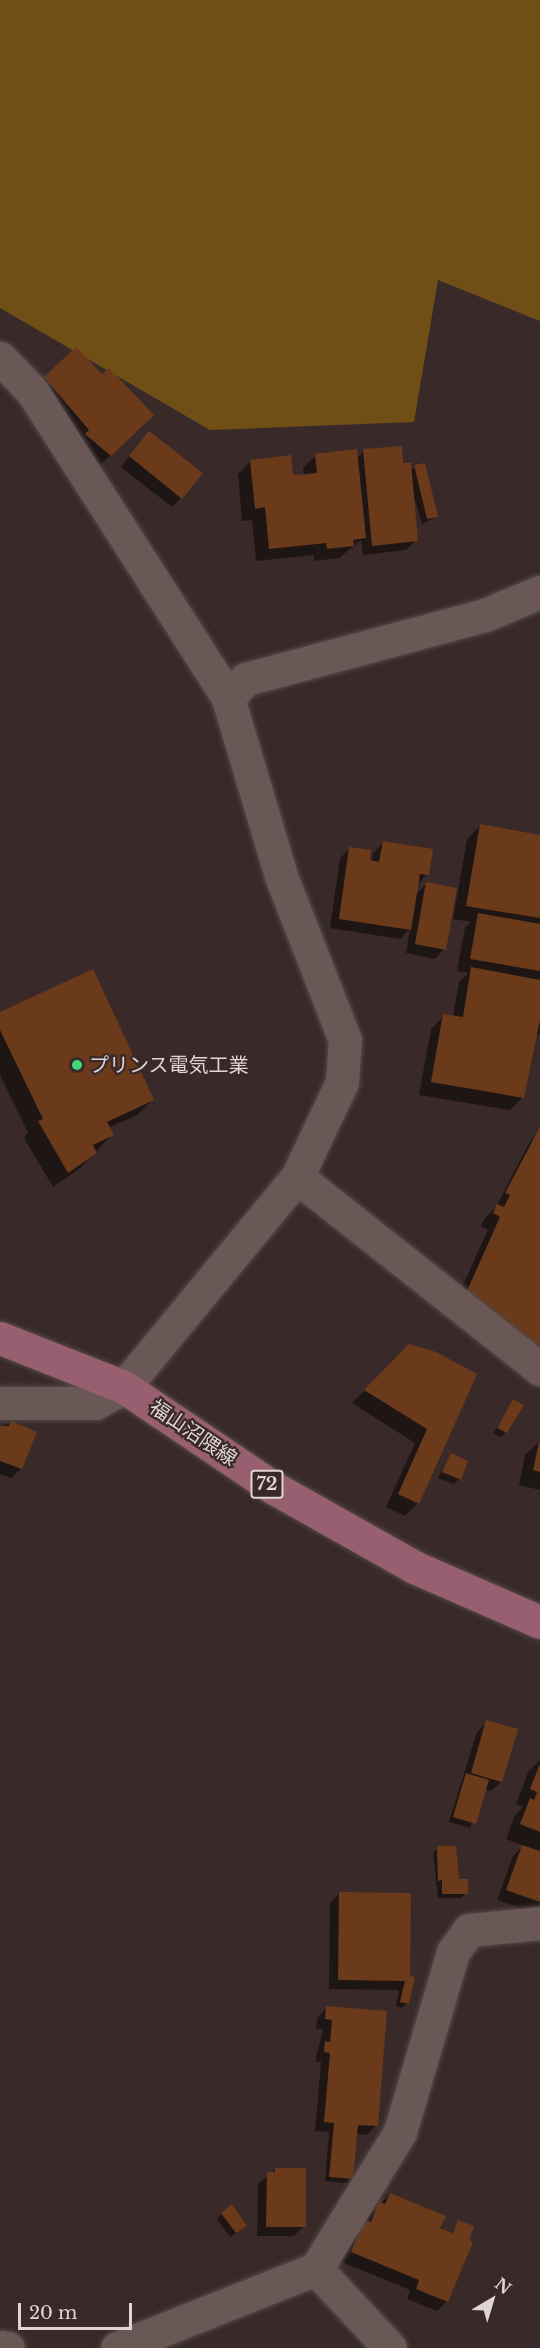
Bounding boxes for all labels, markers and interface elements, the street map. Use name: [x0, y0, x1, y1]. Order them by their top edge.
place label: プリンス電気工業: [89, 1053, 249, 1077]
marker: プリンス電気工業: [70, 1058, 84, 1072]
street label: 福山沼隈線: [145, 1395, 241, 1471]
road number: 72: [249, 1469, 285, 1499]
north arrow: [462, 2270, 522, 2330]
text: N: [491, 2273, 515, 2298]
scale bar: [21, 2291, 135, 2329]
text: 20 m: [29, 2302, 77, 2324]

